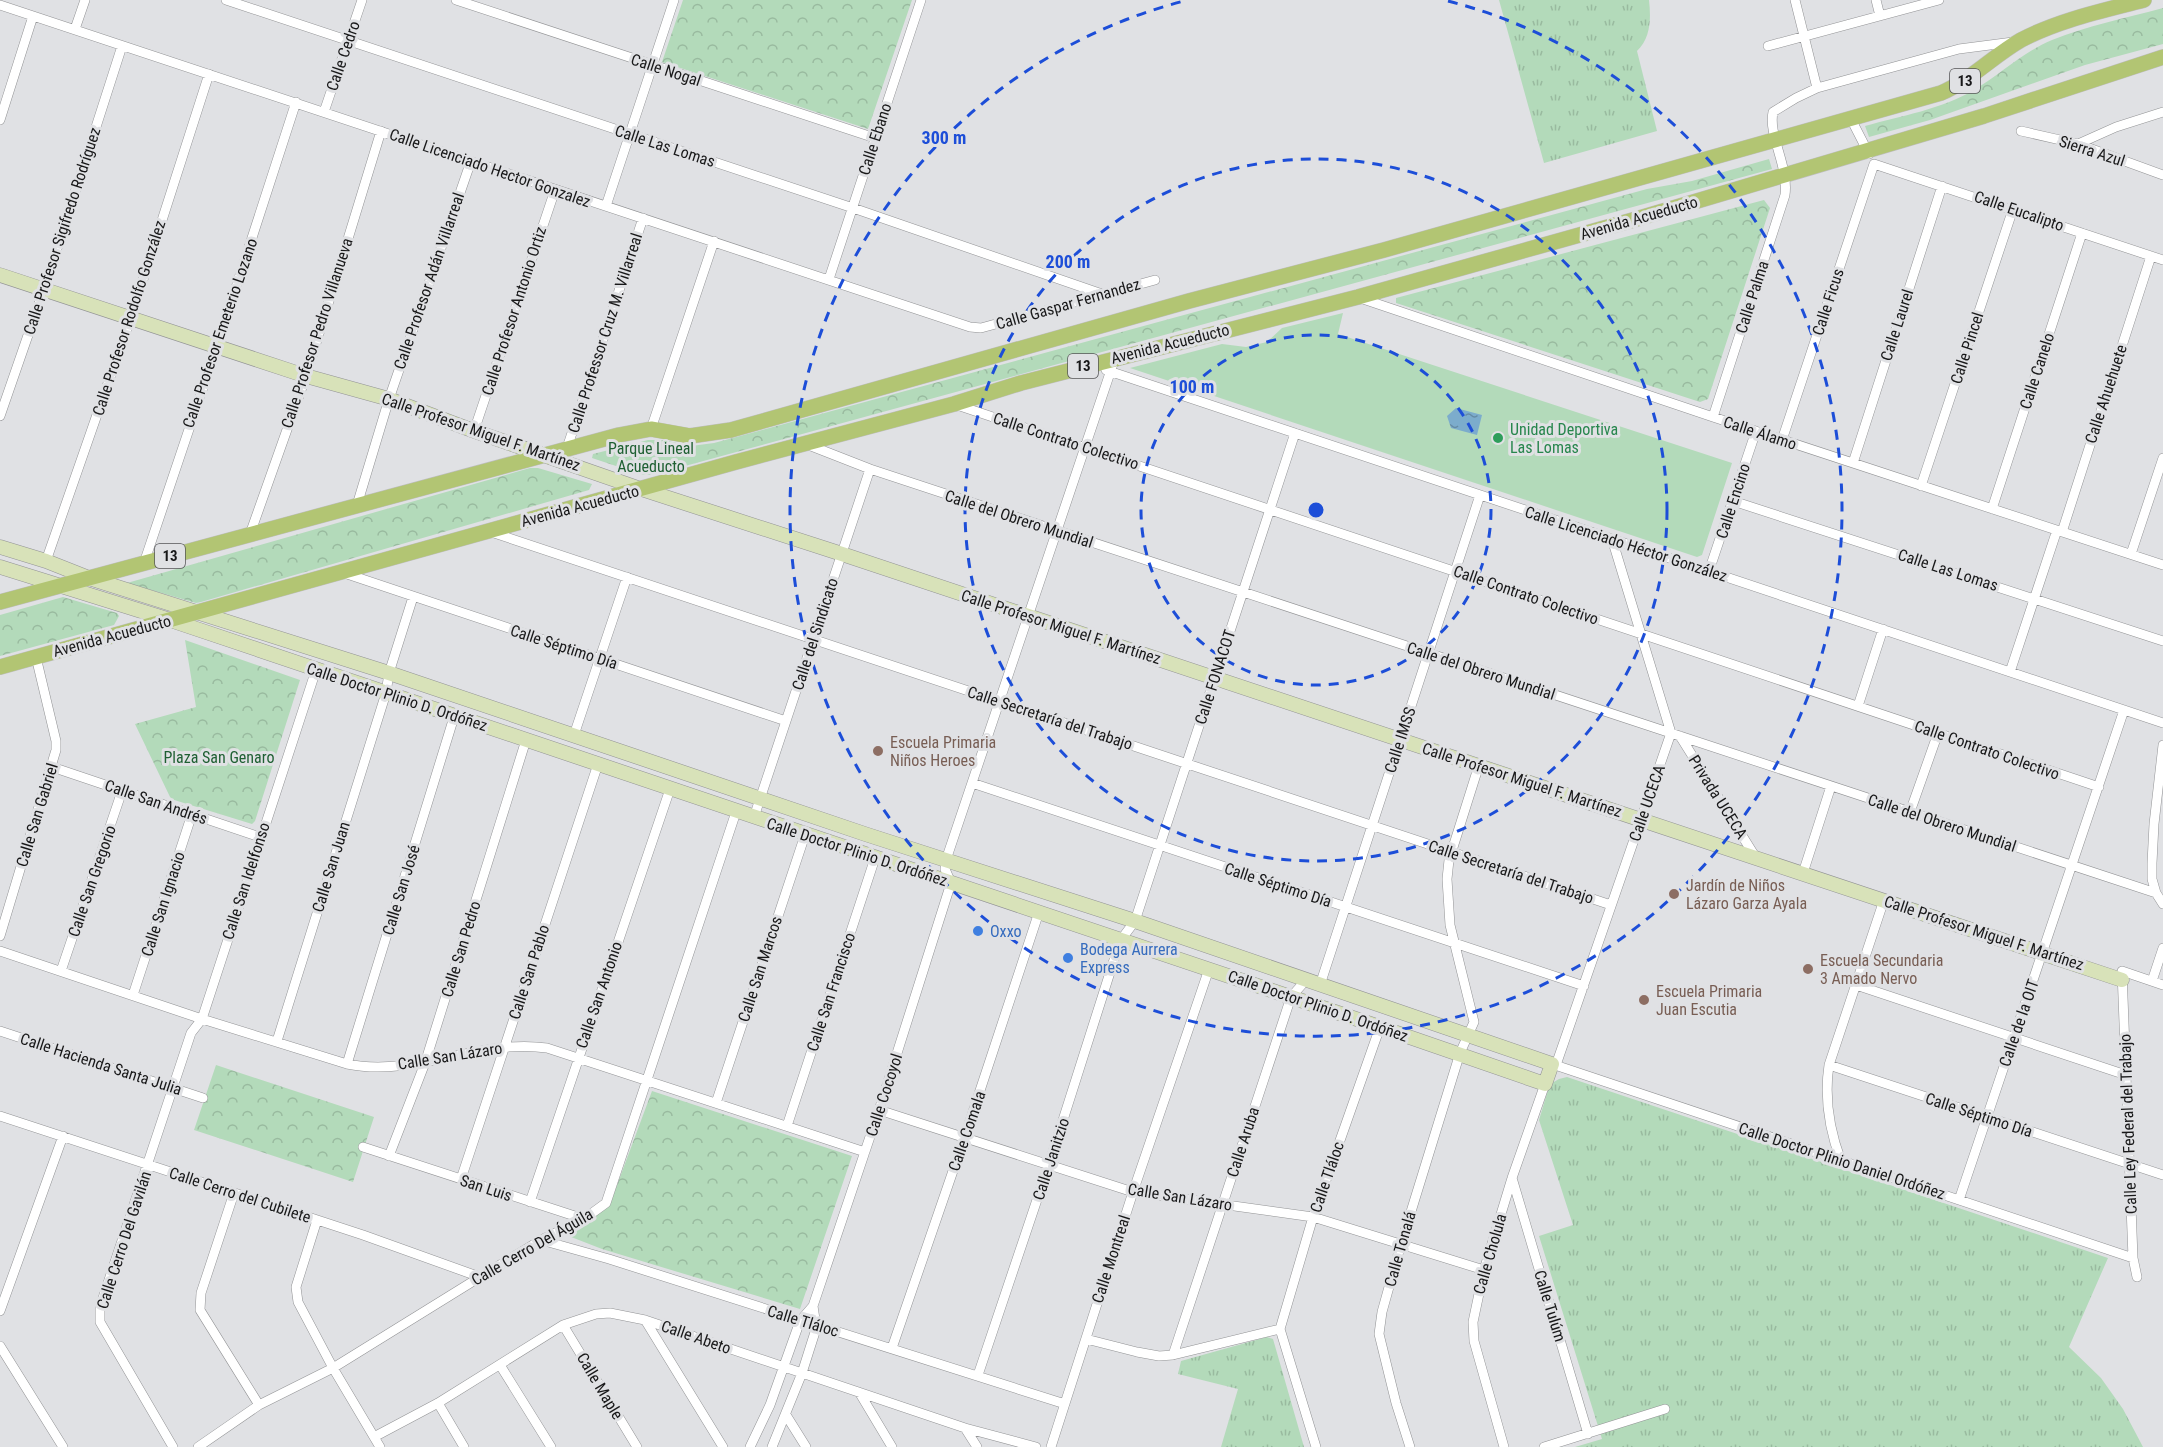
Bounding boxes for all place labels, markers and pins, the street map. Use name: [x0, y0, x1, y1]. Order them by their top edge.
place label: Unidad Deportiva Las Lomas: [1510, 420, 1618, 457]
marker: Unidad Deportiva Las Lomas: [1491, 431, 1505, 445]
centre of rings: [1306, 500, 1326, 520]
place label: Escuela Primaria Niños Heroes: [890, 733, 996, 770]
marker: Escuela Primaria Niños Heroes: [871, 744, 885, 758]
place label: Jardín de Niños Lázaro Garza Ayala: [1686, 876, 1807, 913]
marker: Jardín de Niños Lázaro Garza Ayala: [1667, 887, 1681, 901]
place label: Oxxo: [990, 922, 1022, 941]
marker: Oxxo: [971, 924, 985, 938]
place label: Bodega Aurrera Express: [1080, 940, 1178, 977]
marker: Bodega Aurrera Express: [1061, 951, 1075, 965]
place label: Escuela Secundaria 3 Amado Nervo: [1820, 951, 1943, 988]
marker: Escuela Secundaria 3 Amado Nervo: [1801, 962, 1815, 976]
place label: Escuela Primaria Juan Escutia: [1656, 982, 1762, 1019]
marker: Escuela Primaria Juan Escutia: [1637, 993, 1651, 1007]

